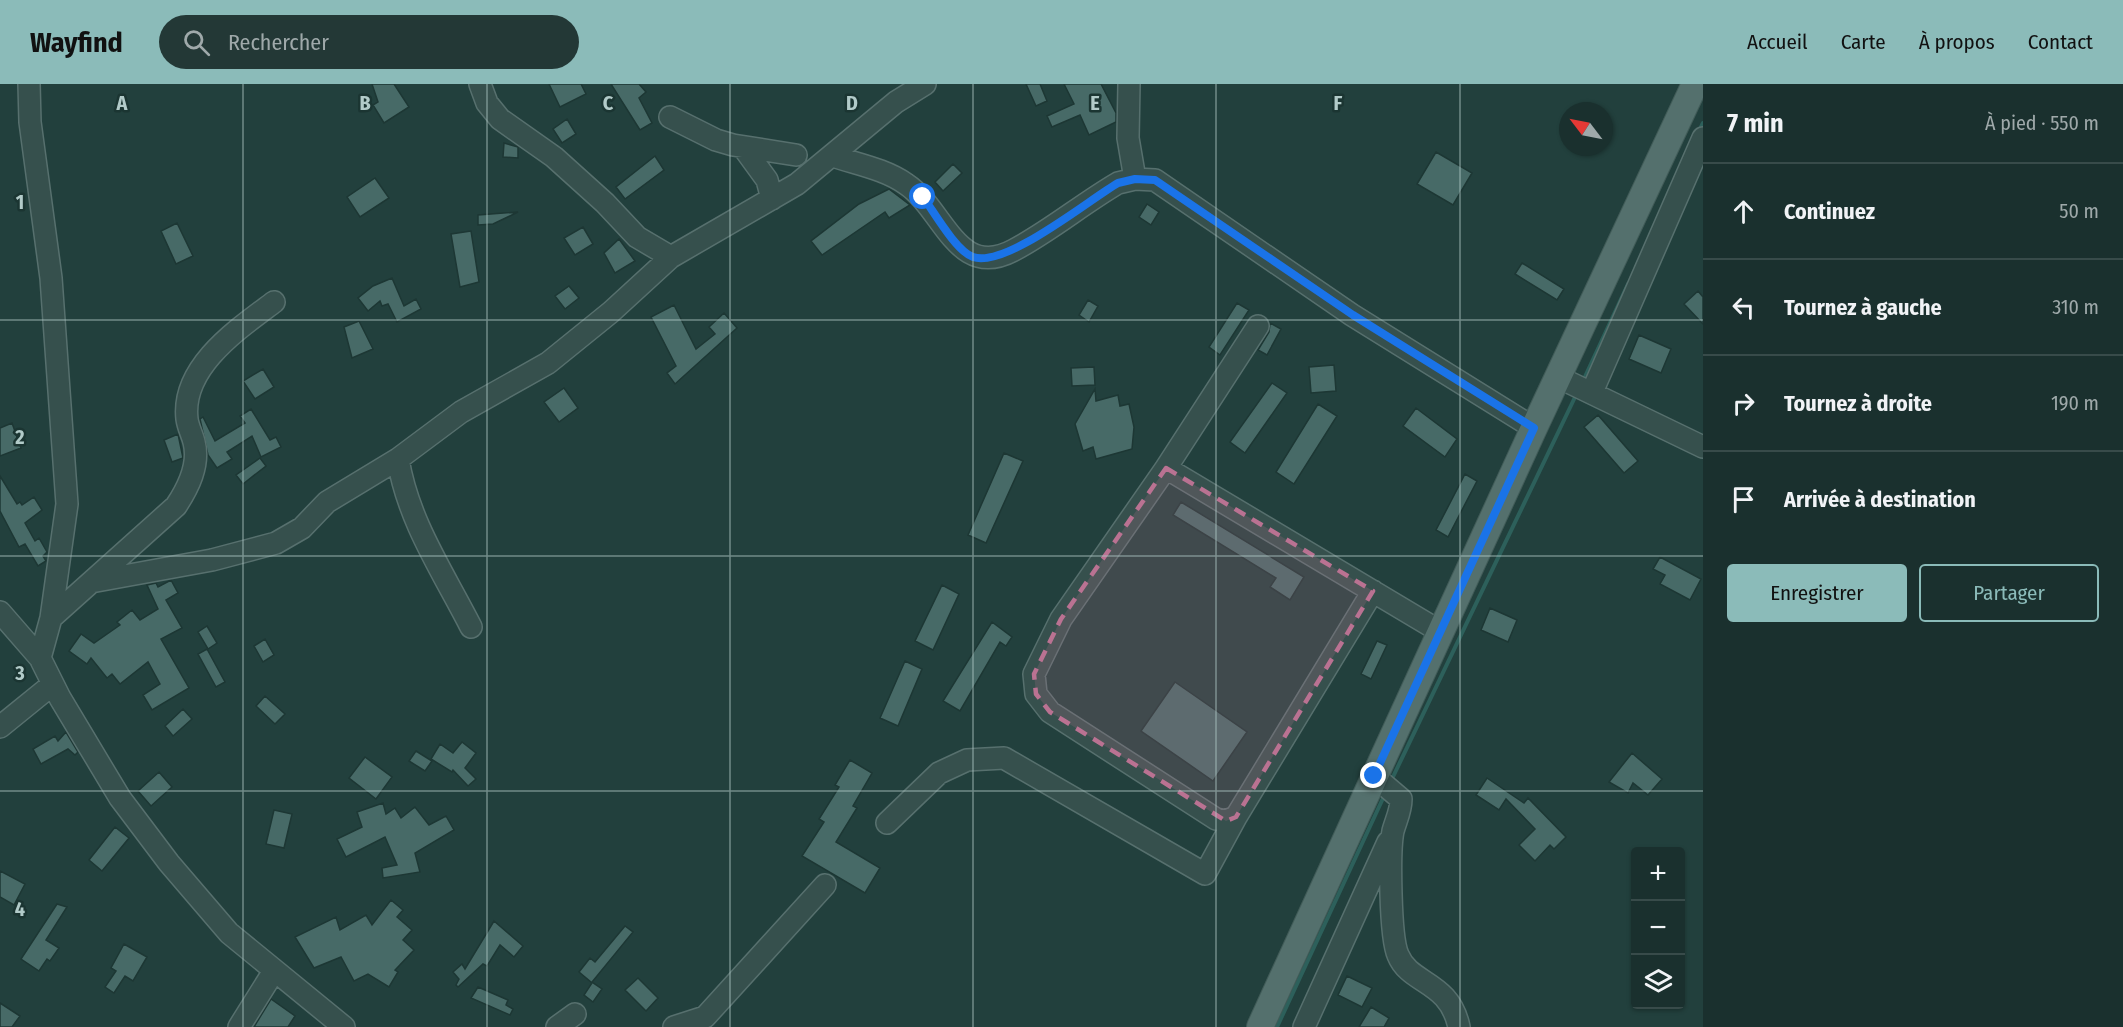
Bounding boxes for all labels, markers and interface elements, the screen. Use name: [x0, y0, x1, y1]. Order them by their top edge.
search box: [159, 15, 579, 69]
text: Wayfind: [30, 26, 123, 59]
icon: search: [180, 26, 213, 59]
text: Rechercher: [228, 29, 329, 56]
text: Accueil: [1747, 29, 1808, 55]
text: Carte: [1841, 29, 1886, 55]
text: À propos: [1919, 29, 1995, 55]
text: Contact: [2028, 29, 2093, 55]
text: A: [116, 91, 129, 115]
text: B: [359, 91, 371, 115]
text: C: [603, 91, 614, 115]
text: D: [846, 91, 858, 115]
text: E: [1090, 91, 1100, 115]
text: F: [1334, 91, 1343, 115]
north arrow: [1559, 102, 1613, 156]
text: 7 min: [1727, 108, 1784, 139]
text: À pied · 550 m: [1985, 111, 2099, 135]
route start: [909, 183, 935, 209]
text: 1: [16, 190, 24, 214]
icon: ahead: [1727, 195, 1760, 228]
text: Continuez: [1784, 198, 1875, 225]
text: 50 m: [2059, 199, 2099, 223]
icon: left: [1727, 291, 1760, 324]
text: Tournez à gauche: [1784, 294, 1942, 321]
text: 310 m: [2052, 295, 2099, 319]
icon: right: [1727, 387, 1760, 420]
text: Tournez à droite: [1784, 390, 1932, 417]
text: 190 m: [2051, 391, 2099, 415]
text: 2: [14, 425, 25, 449]
icon: arrive: [1727, 483, 1760, 516]
text: Arrivée à destination: [1784, 486, 1976, 513]
button: Enregistrer: [1727, 564, 1907, 622]
button: Partager: [1919, 564, 2099, 622]
text: 3: [14, 661, 25, 685]
route end: [1360, 762, 1386, 788]
map controls: [1631, 847, 1685, 1009]
button: +: [1631, 847, 1685, 901]
text: 4: [15, 897, 25, 921]
button: −: [1631, 901, 1685, 955]
button: layers: [1631, 955, 1685, 1009]

